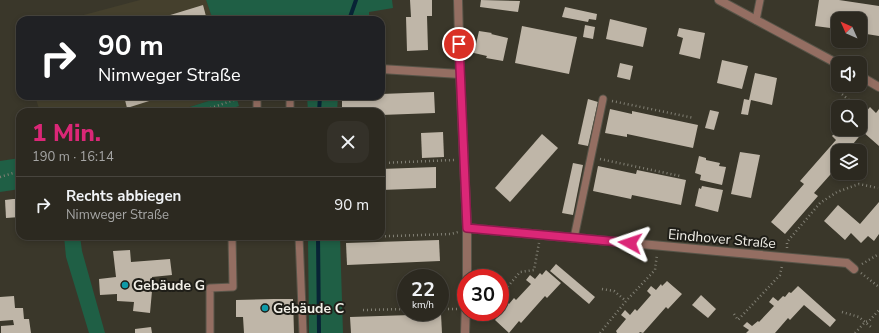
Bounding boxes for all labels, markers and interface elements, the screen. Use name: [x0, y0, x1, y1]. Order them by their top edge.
north arrow: [831, 12, 867, 48]
map controls: [831, 12, 867, 180]
text: 90 m: [98, 27, 164, 65]
pin: [442, 27, 476, 61]
icon: right: [32, 32, 84, 84]
icon: arrive: [448, 33, 470, 55]
button: sound: [831, 56, 867, 92]
text: Nimweger Straße: [98, 63, 240, 87]
button: search: [831, 100, 867, 136]
text: 1 Min.: [32, 117, 101, 149]
button: close: [327, 121, 369, 163]
button: layers: [831, 144, 867, 180]
text: 190 m · 16:14: [32, 148, 114, 166]
text: Rechts abbiegen: [66, 186, 181, 206]
icon: right: [32, 194, 54, 216]
text: 90 m: [334, 195, 369, 215]
text: Nimweger Straße: [66, 206, 169, 224]
position arrow: [609, 222, 651, 264]
street label: Eindhover Straße: [667, 225, 777, 253]
speed limit sign: 30: [457, 269, 509, 321]
place label: Gebäude G: [133, 276, 205, 295]
text: 22: [411, 276, 435, 303]
marker: Gebäude G: [120, 280, 130, 290]
text: km/h: [412, 298, 434, 312]
place label: Gebäude C: [273, 299, 345, 318]
marker: Gebäude C: [260, 303, 270, 313]

